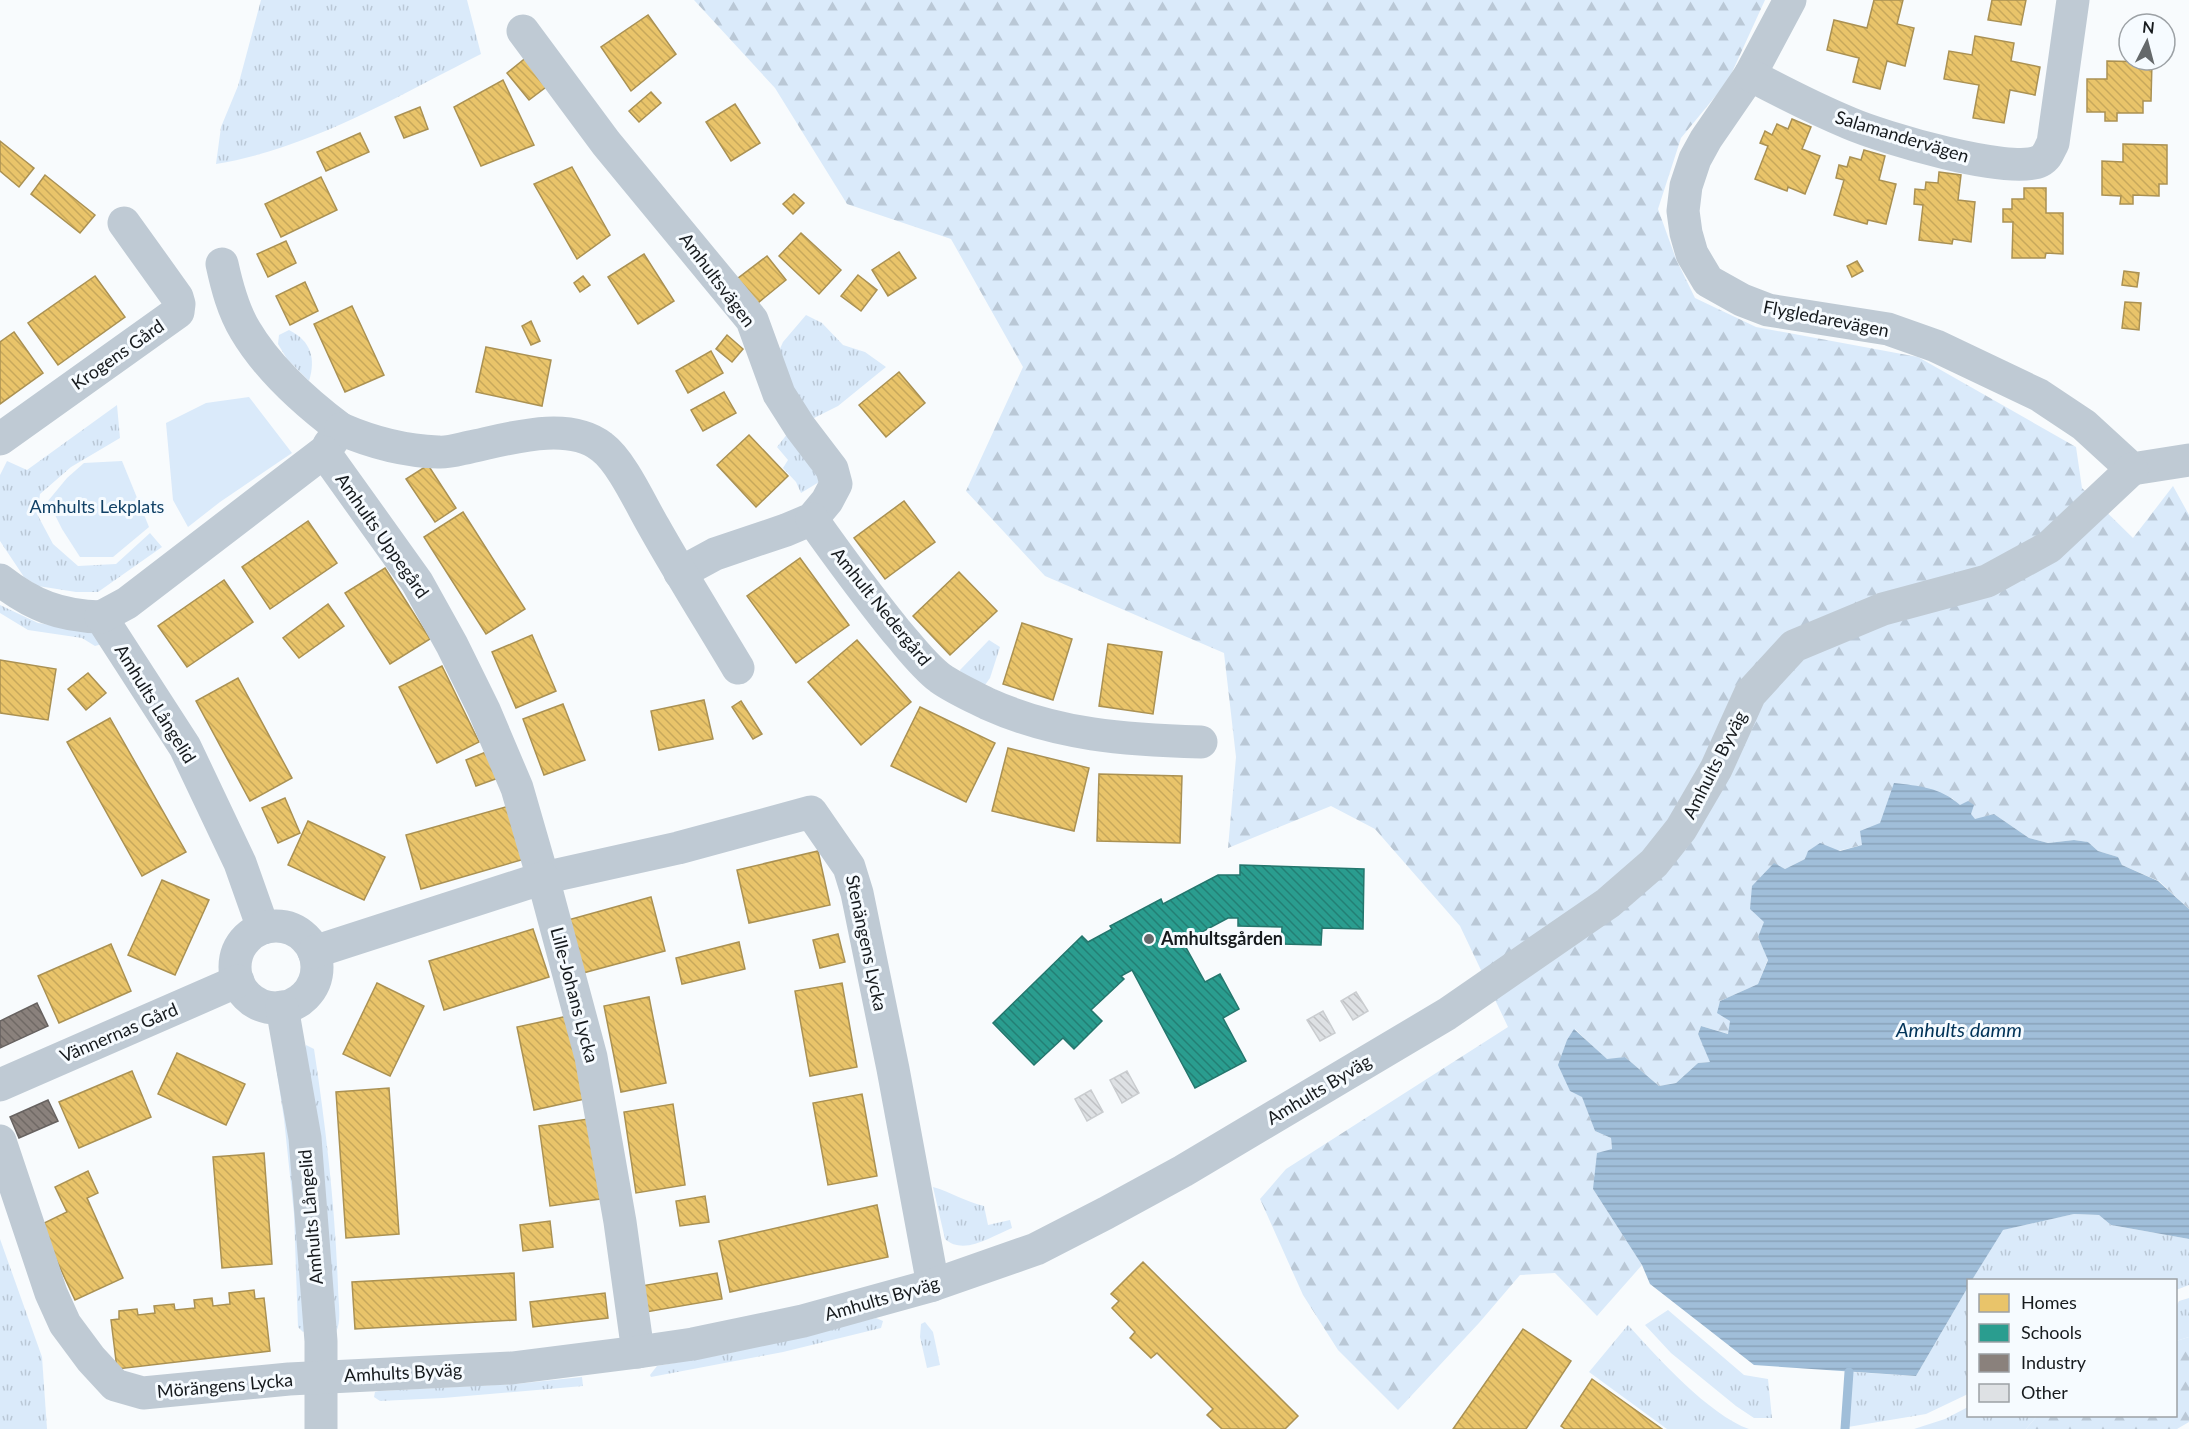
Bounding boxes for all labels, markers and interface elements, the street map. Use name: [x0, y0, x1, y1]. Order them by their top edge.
north arrow: [2117, 12, 2177, 72]
text: N: [2141, 16, 2156, 37]
street label: Salamandervägen: [1833, 105, 1972, 167]
street label: Amhultsvägen: [675, 228, 760, 331]
street label: Flygledarevägen: [1761, 295, 1891, 341]
street label: Krogens Gård: [67, 314, 168, 394]
street label: Amhults Uppegård: [332, 469, 434, 602]
park label: Amhults Lekplats: [30, 495, 165, 517]
street label: Amhult Nedergård: [827, 543, 936, 670]
street label: Amhults Långelid: [111, 640, 201, 767]
street label: Amhults Byväg: [1677, 707, 1751, 822]
street label: Stenängens Lycka: [842, 873, 892, 1013]
street label: Lille-Johans Lycka: [546, 925, 604, 1065]
place label: Amhultsgården: [1160, 927, 1283, 949]
marker: Amhultsgården: [1142, 932, 1156, 946]
street label: Vännernas Gård: [56, 997, 181, 1067]
water label: Amhults damm: [1895, 1017, 2022, 1041]
street label: Amhults Byväg: [1262, 1049, 1375, 1129]
street label: Amhults Långelid: [293, 1149, 327, 1286]
street label: Amhults Byväg: [822, 1271, 942, 1325]
legend: [1967, 1279, 2177, 1417]
text: Homes: [2021, 1291, 2077, 1313]
text: Schools: [2021, 1321, 2082, 1343]
text: Industry: [2021, 1351, 2087, 1373]
street label: Amhults Byväg: [343, 1358, 463, 1386]
street label: Mörängens Lycka: [156, 1368, 294, 1402]
text: Other: [2021, 1381, 2068, 1403]

